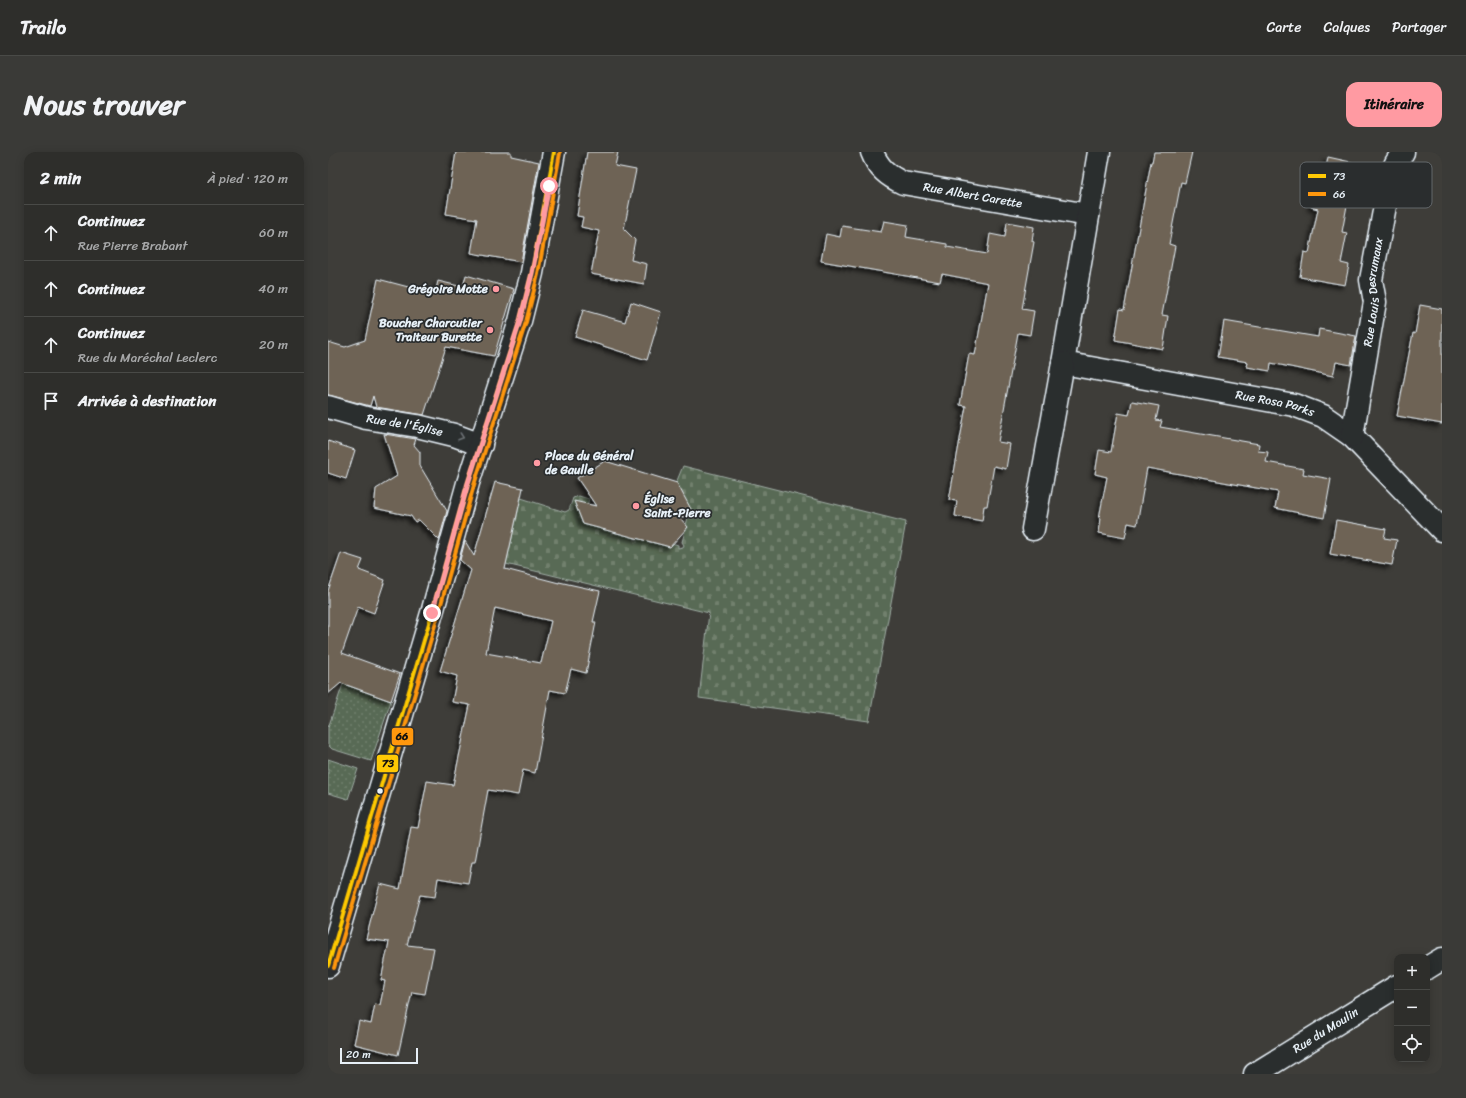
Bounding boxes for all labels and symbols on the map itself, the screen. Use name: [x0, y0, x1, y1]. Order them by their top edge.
legend: [1300, 162, 1432, 208]
text: 73: [1333, 167, 1345, 186]
street label: Rue Albert Carette: [922, 176, 1024, 214]
route start: [540, 177, 558, 195]
text: 66: [1333, 185, 1346, 204]
street label: Rue Louis Desrumaux: [1356, 235, 1390, 348]
place label: Grégoire Motte: [407, 278, 489, 300]
marker: Grégoire Motte: [491, 284, 501, 294]
place label: Boucher Charcutier Traiteur Burette: [379, 312, 483, 348]
marker: Boucher Charcutier Traiteur Burette: [485, 325, 495, 335]
street label: Rue Rosa Parks: [1234, 384, 1318, 423]
street label: Rue de l'Église: [365, 407, 445, 443]
one-way arrow: [458, 433, 465, 441]
place label: Place du Général de Gaulle: [545, 445, 634, 481]
marker: Place du Général de Gaulle: [532, 458, 542, 468]
place label: Église Saint-Pierre: [643, 488, 712, 524]
marker: Église Saint-Pierre: [631, 501, 641, 511]
route end: [423, 604, 441, 622]
line badge: 66: [391, 727, 414, 746]
text: 66: [395, 727, 408, 746]
line badge: 73: [376, 754, 399, 773]
text: 73: [382, 754, 395, 773]
unlabelled marker: [375, 786, 385, 796]
street label: Rue du Moulin: [1288, 1001, 1363, 1059]
scale bar: [340, 1046, 418, 1065]

